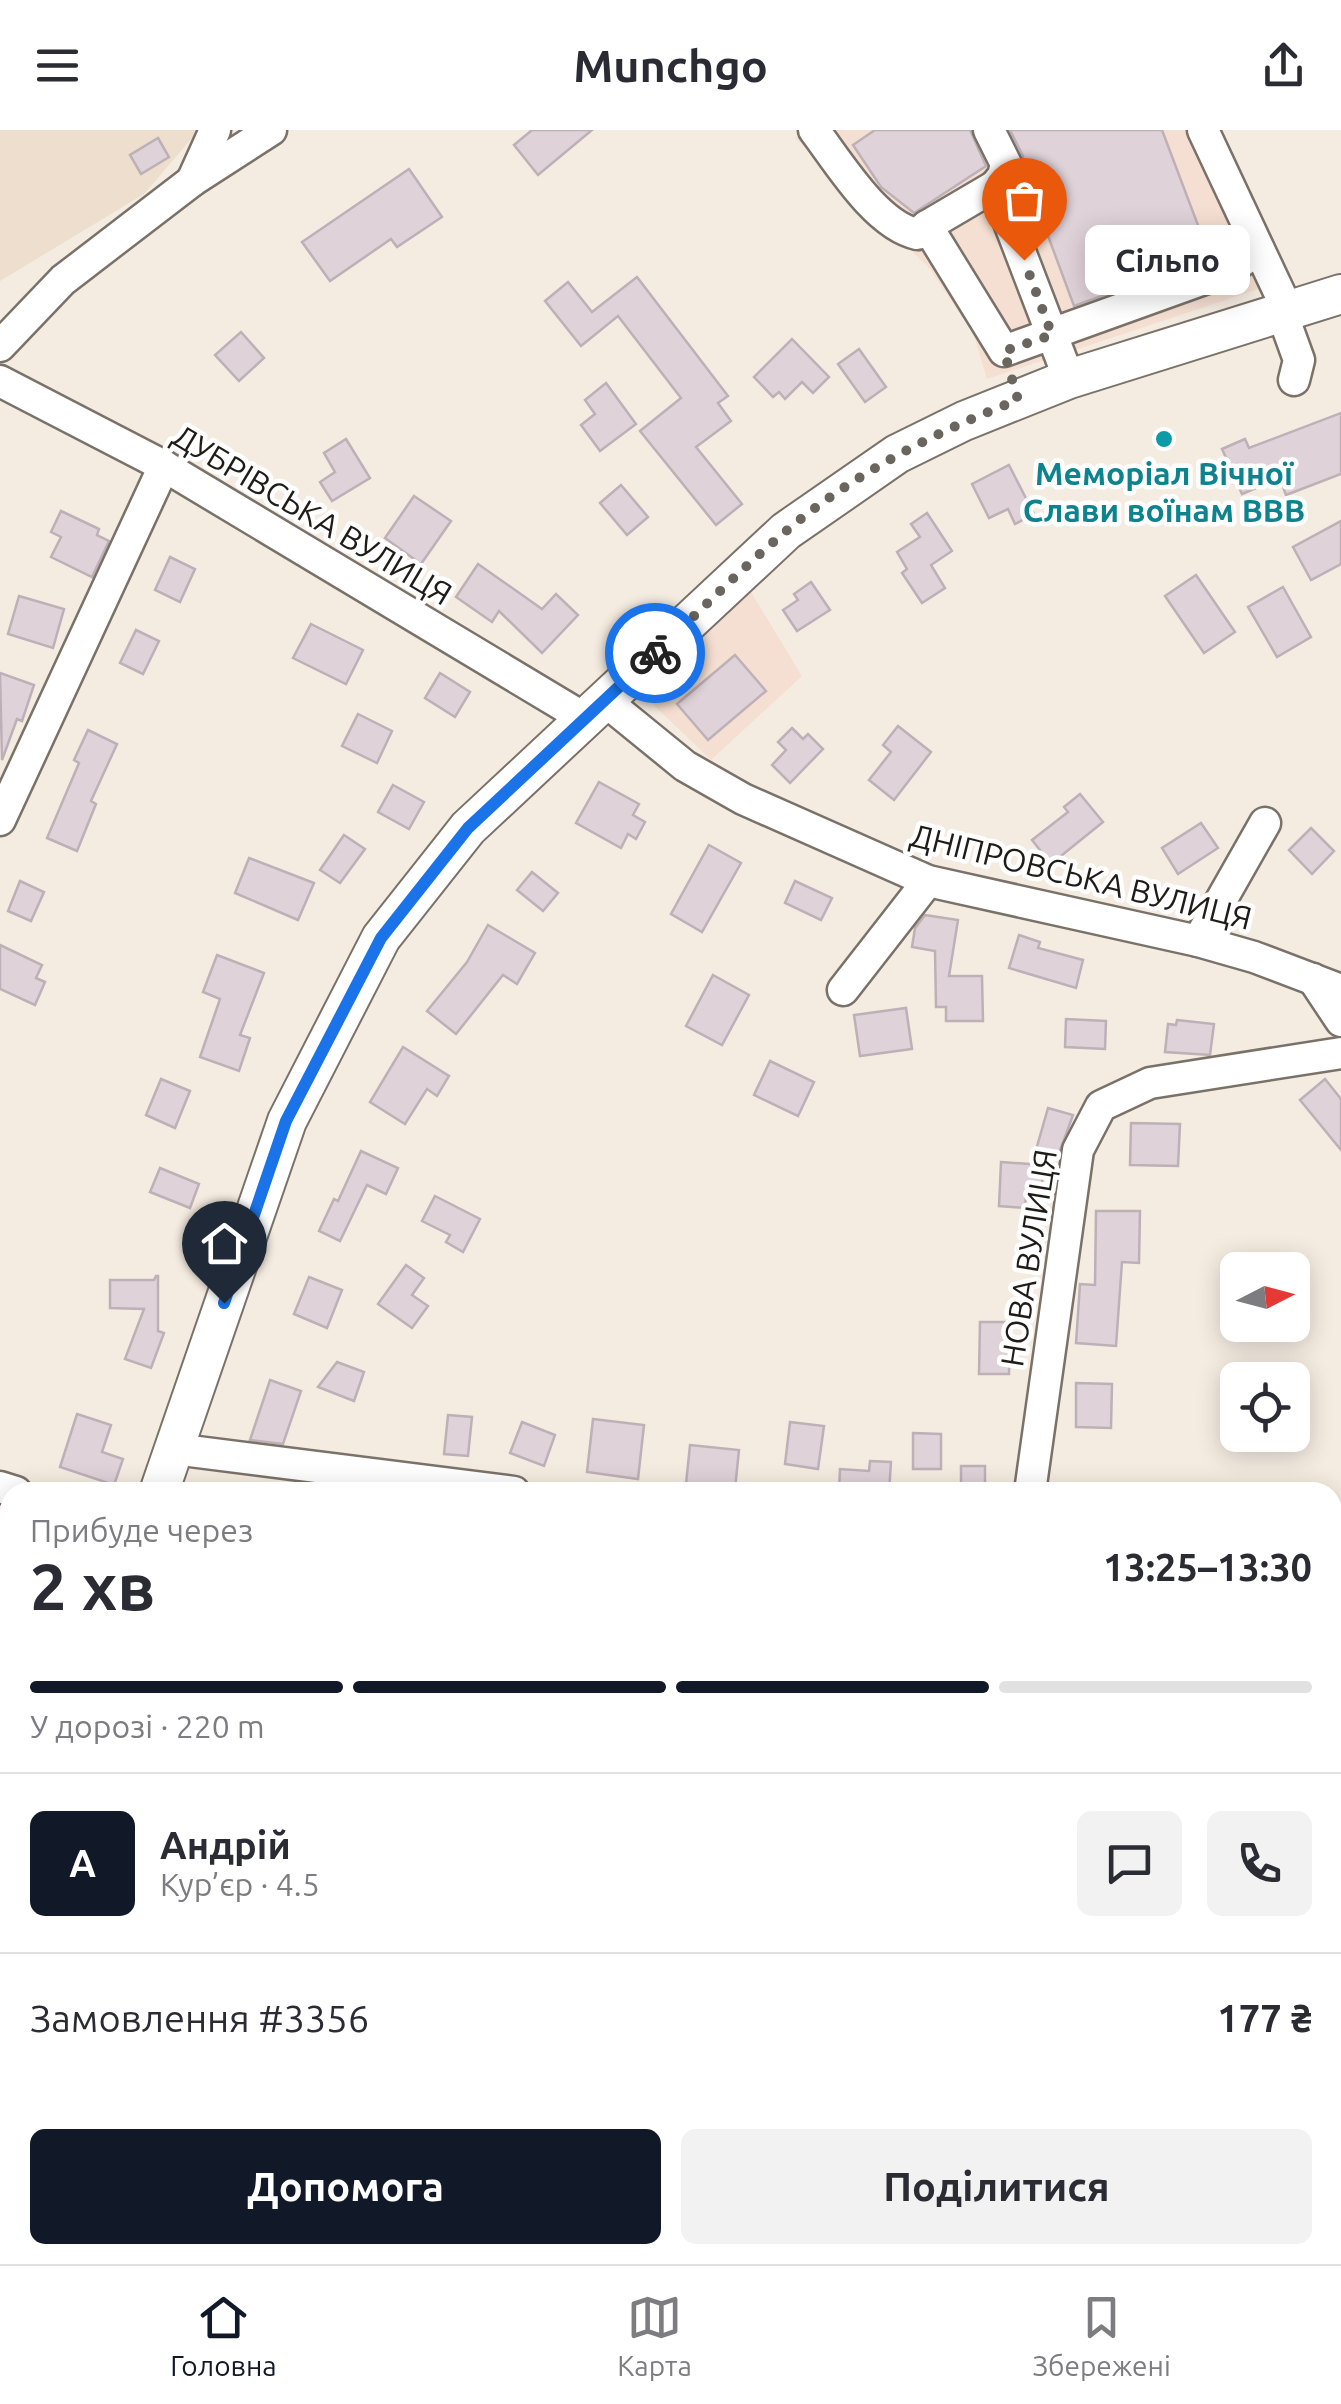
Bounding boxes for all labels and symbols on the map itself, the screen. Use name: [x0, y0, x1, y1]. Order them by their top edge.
pin: [982, 158, 1067, 261]
callout: Сільпо: [1084, 225, 1249, 295]
street label: ДУБРІВСЬКА ВУЛИЦЯ: [167, 417, 458, 612]
marker: Меморіал Вічної Слави воїнам ВВВ: [1153, 428, 1175, 450]
place label: Меморіал Вічної Слави воїнам ВВВ: [1023, 455, 1305, 528]
courier: [605, 603, 705, 703]
street label: ДНІПРОВСЬКА ВУЛИЦЯ: [907, 816, 1256, 936]
street label: НОВА ВУЛИЦЯ: [993, 1147, 1063, 1369]
pin: [182, 1201, 267, 1304]
north arrow: [1220, 1252, 1310, 1342]

